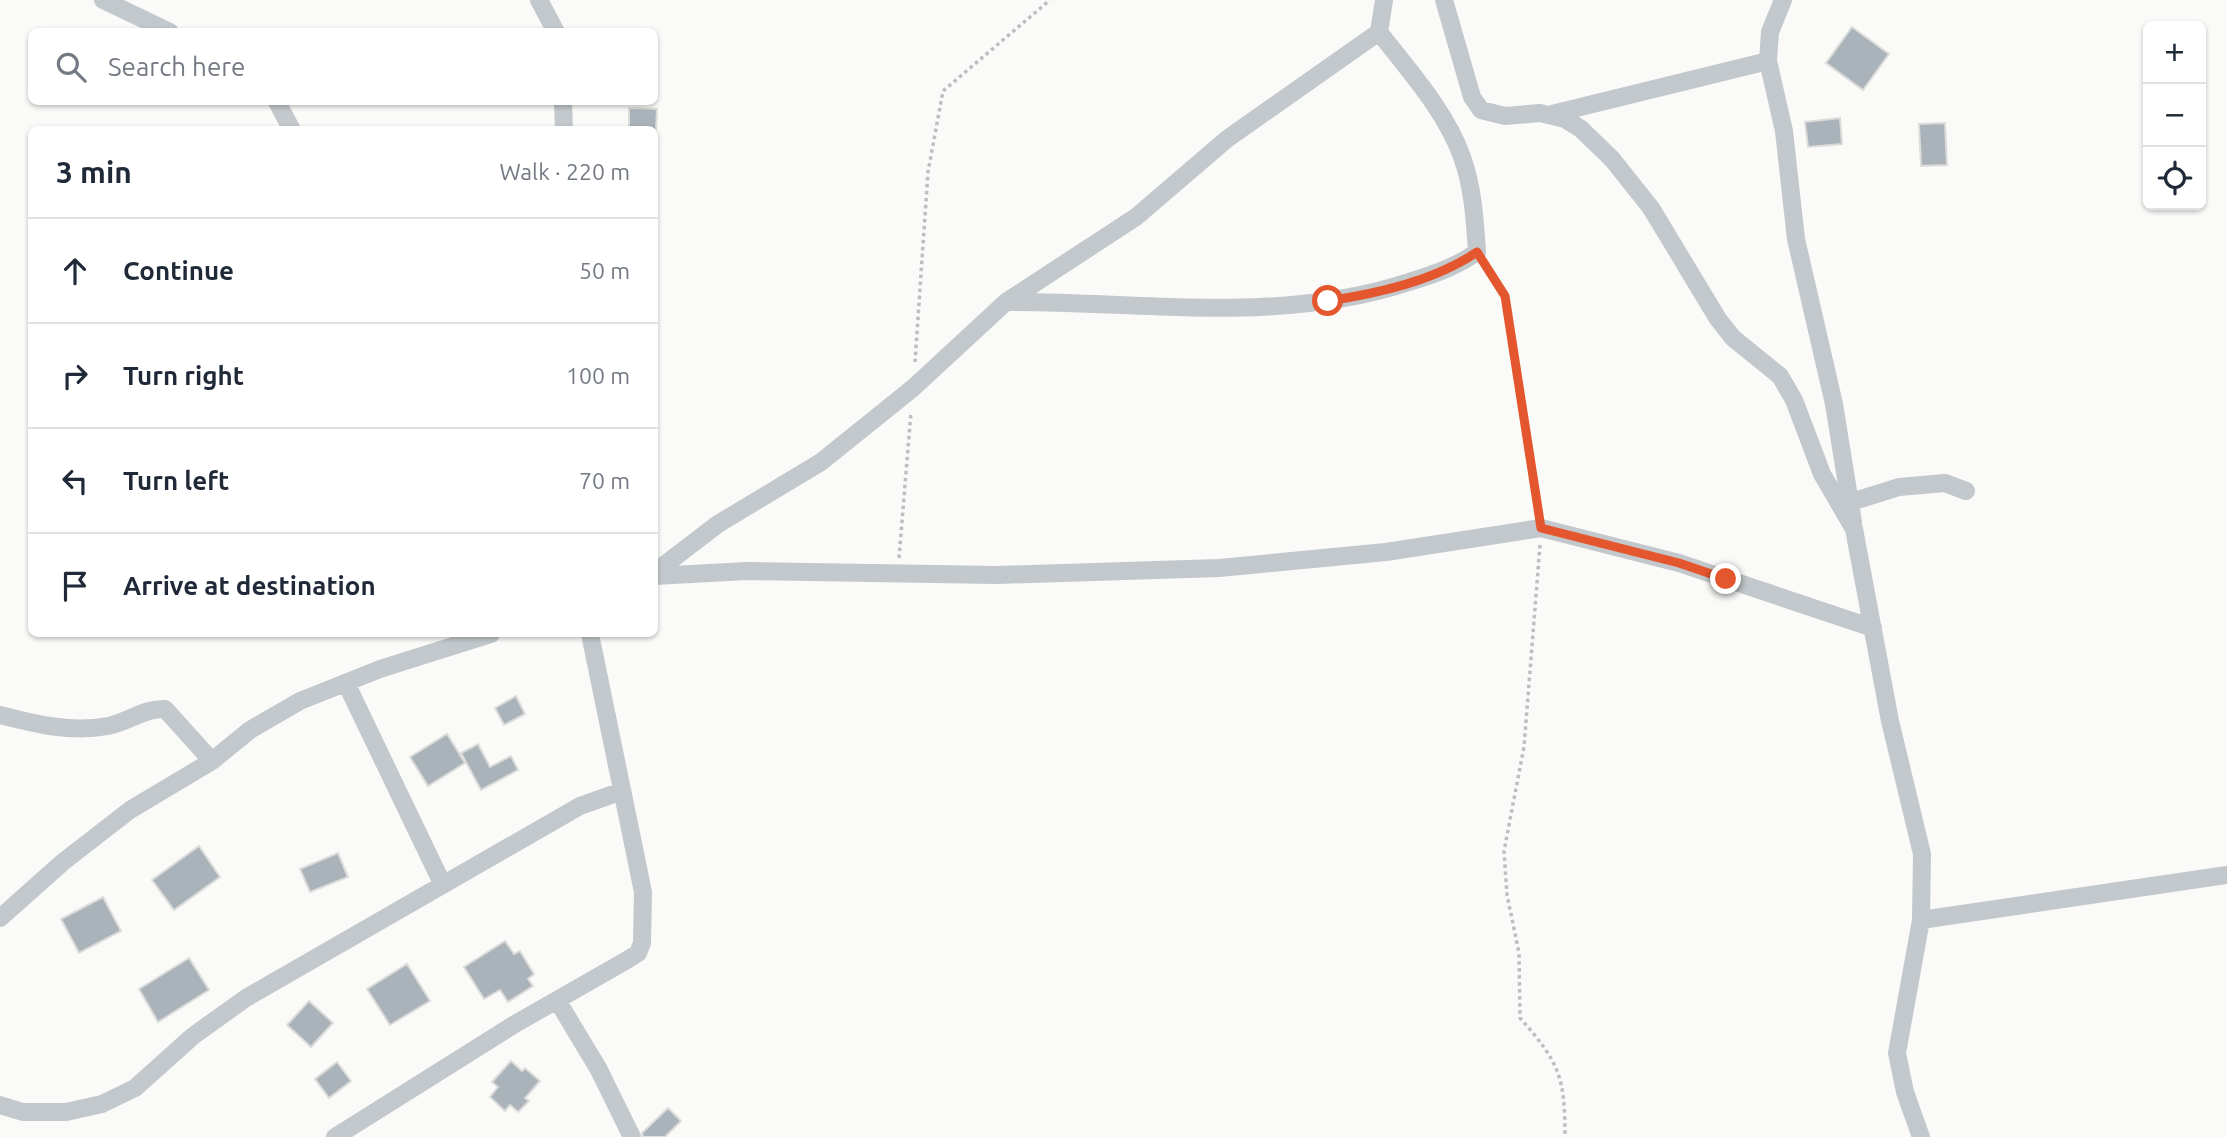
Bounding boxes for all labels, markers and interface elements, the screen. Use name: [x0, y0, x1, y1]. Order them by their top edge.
map controls: [2143, 21, 2206, 210]
button: +: [2143, 21, 2206, 84]
search box: [28, 28, 658, 105]
icon: search: [52, 48, 90, 86]
text: Search here: [108, 52, 245, 81]
button: −: [2143, 84, 2206, 147]
button: locate: [2143, 147, 2206, 210]
text: 3 min: [56, 155, 132, 189]
text: Walk · 220 m: [499, 159, 630, 184]
icon: ahead: [56, 252, 94, 290]
text: Continue: [123, 256, 234, 285]
text: 50 m: [579, 258, 630, 283]
route start: [1312, 285, 1343, 316]
icon: right: [56, 357, 94, 395]
text: Turn right: [123, 361, 244, 390]
text: 100 m: [566, 363, 630, 388]
icon: left: [56, 462, 94, 500]
text: Turn left: [123, 466, 229, 495]
text: 70 m: [579, 468, 630, 493]
route end: [1710, 563, 1741, 594]
icon: arrive: [56, 567, 94, 605]
text: Arrive at destination: [123, 571, 376, 600]

